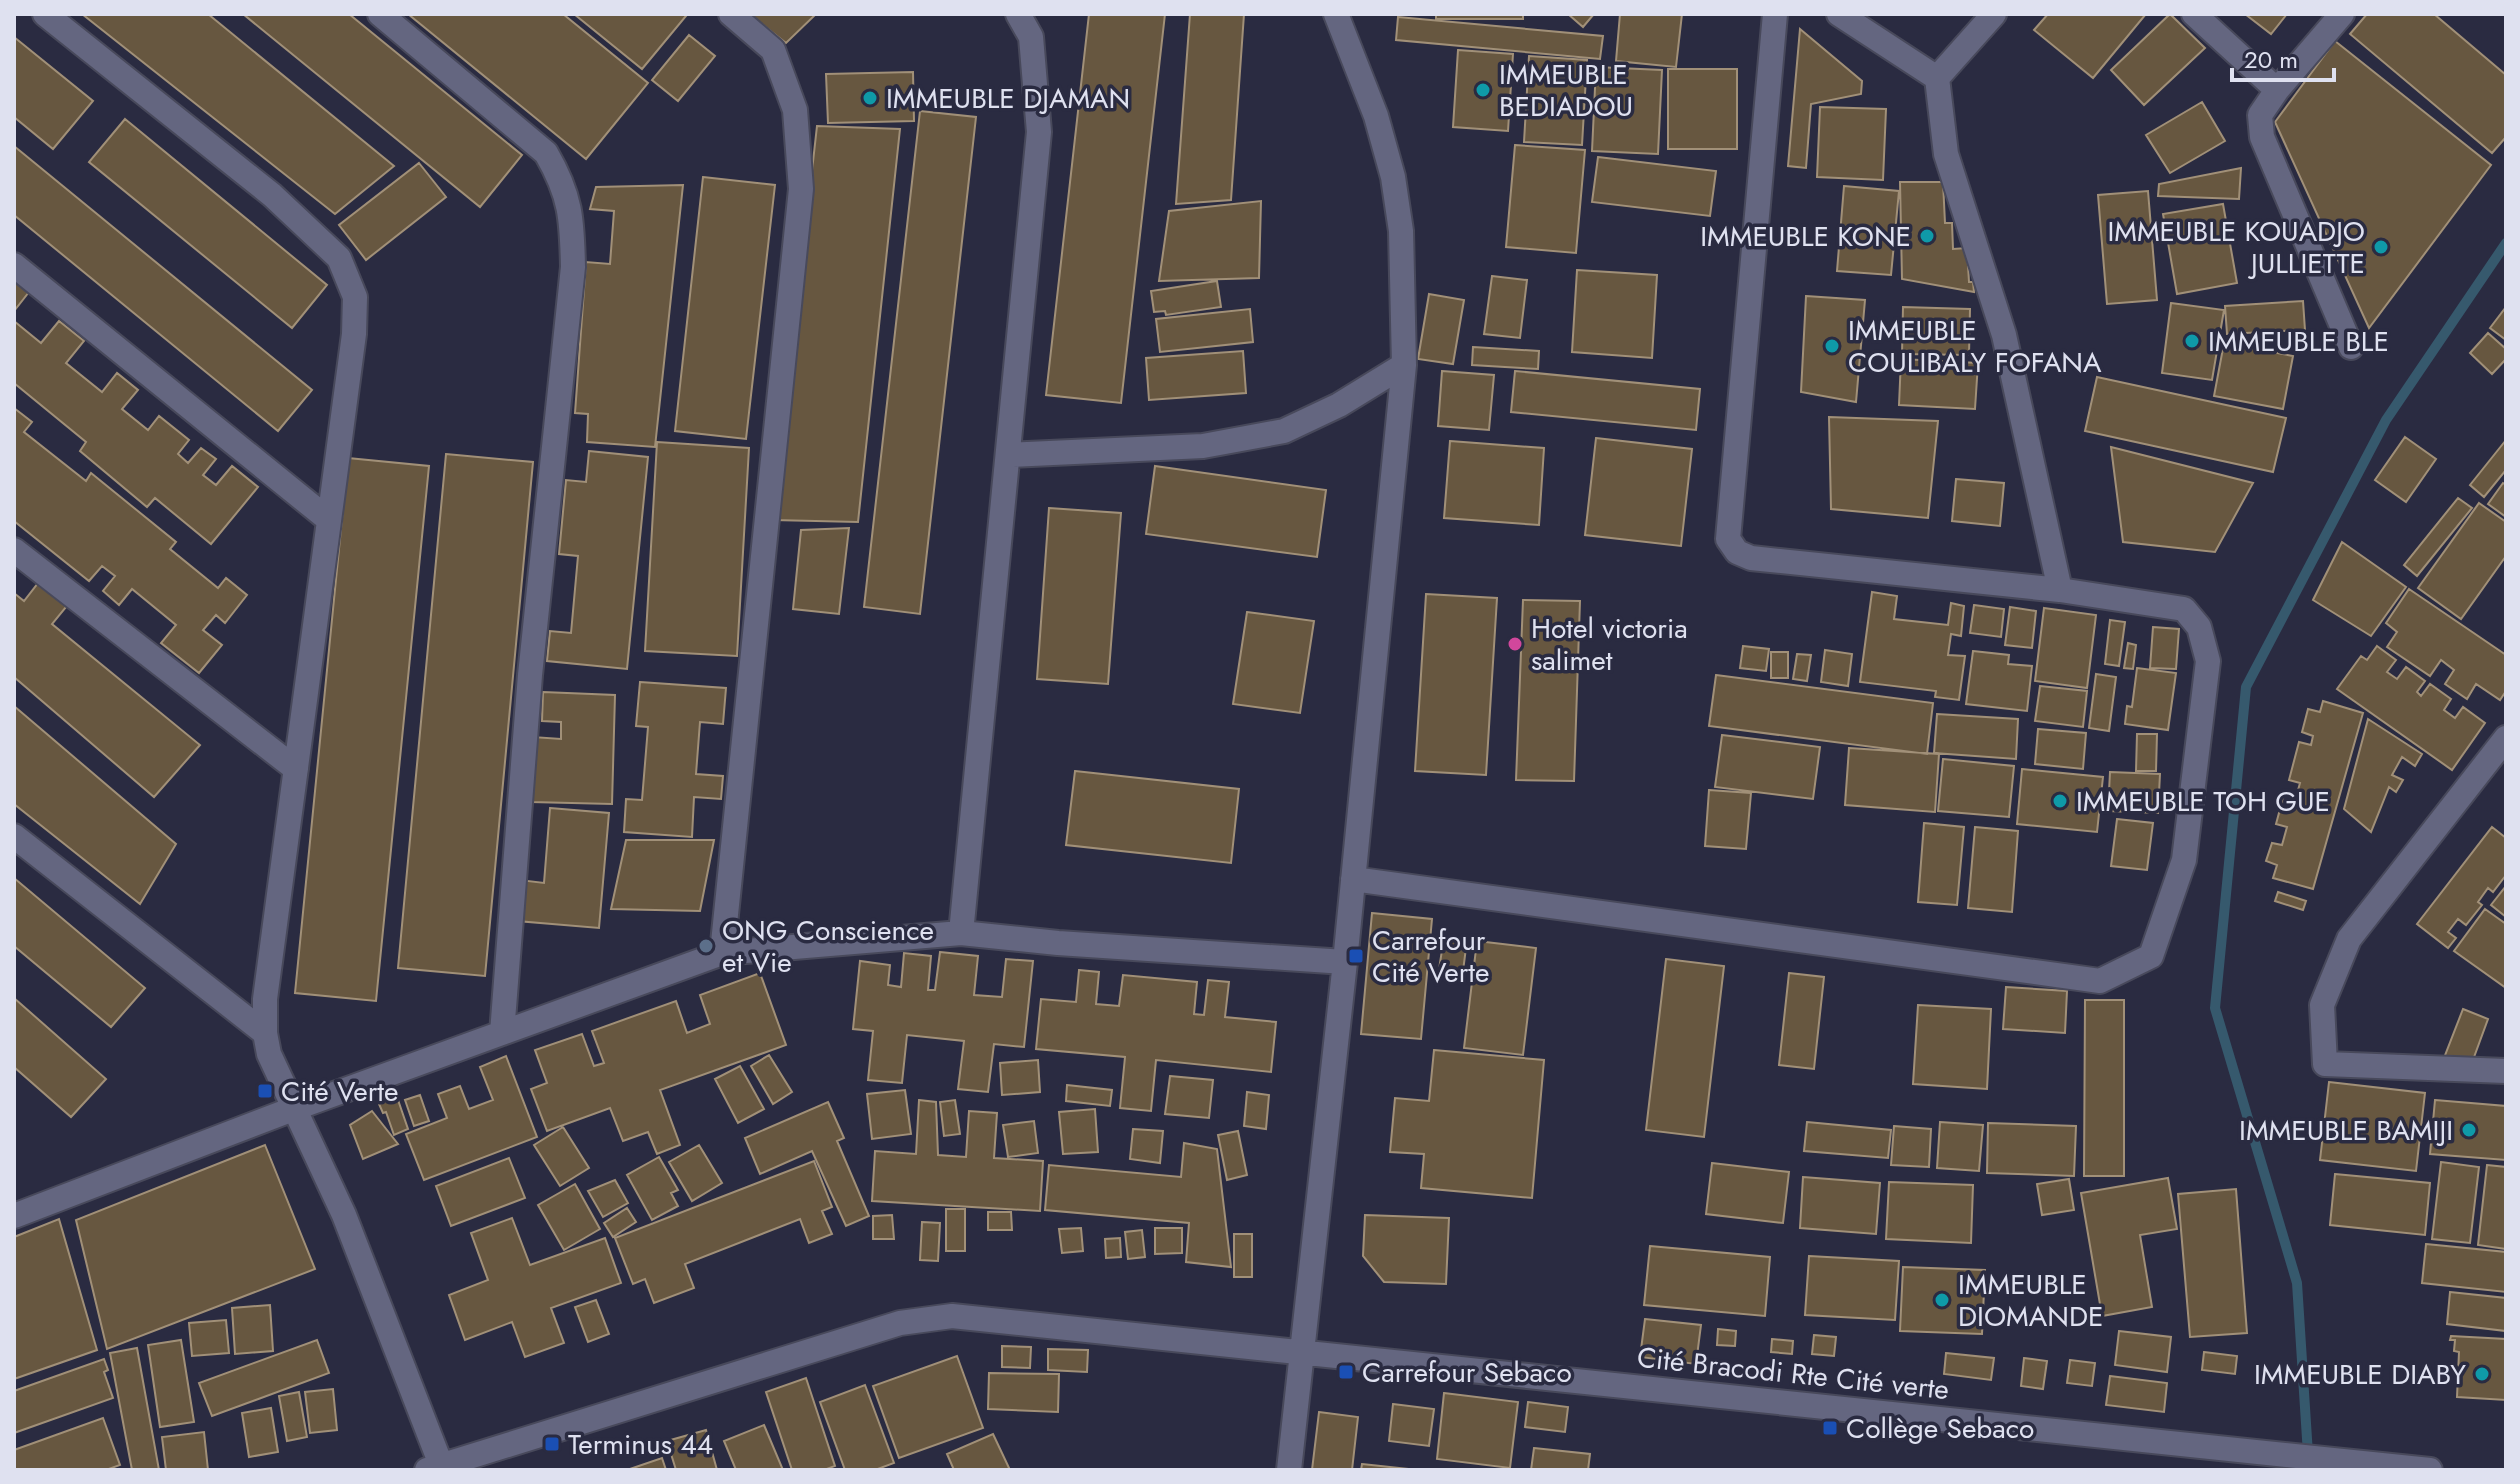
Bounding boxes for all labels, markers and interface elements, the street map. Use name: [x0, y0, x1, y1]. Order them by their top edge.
scale bar: [2232, 32, 2334, 82]
text: 20 m: [2244, 42, 2298, 77]
place label: IMMEUBLE BEDIADOU: [1499, 54, 1633, 127]
place label: IMMEUBLE DJAMAN: [886, 78, 1130, 119]
marker: IMMEUBLE BEDIADOU: [1474, 81, 1492, 99]
marker: IMMEUBLE DJAMAN: [861, 89, 879, 107]
place label: IMMEUBLE KOUADJO JULLIETTE: [2107, 211, 2365, 284]
place label: IMMEUBLE KONE: [1700, 216, 1911, 257]
marker: IMMEUBLE KONE: [1918, 227, 1936, 245]
marker: IMMEUBLE KOUADJO JULLIETTE: [2372, 238, 2390, 256]
place label: IMMEUBLE COULIBALY FOFANA: [1848, 310, 2102, 383]
place label: IMMEUBLE BLE: [2208, 321, 2389, 362]
marker: IMMEUBLE BLE: [2183, 332, 2201, 350]
marker: IMMEUBLE COULIBALY FOFANA: [1823, 337, 1841, 355]
place label: Hotel victoria salimet: [1531, 608, 1688, 681]
marker: Hotel victoria salimet: [1506, 635, 1524, 653]
place label: IMMEUBLE TOH GUE: [2076, 781, 2330, 822]
marker: IMMEUBLE TOH GUE: [2051, 792, 2069, 810]
place label: ONG Conscience et Vie: [722, 910, 934, 983]
place label: Carrefour Cité Verte: [1372, 920, 1489, 993]
marker: ONG Conscience et Vie: [697, 937, 715, 955]
marker: Carrefour Cité Verte: [1347, 947, 1365, 965]
place label: Cité Verte: [281, 1071, 398, 1112]
marker: Cité Verte: [256, 1082, 274, 1100]
place label: IMMEUBLE BAMIJI: [2239, 1110, 2453, 1151]
marker: IMMEUBLE BAMIJI: [2460, 1121, 2478, 1139]
place label: IMMEUBLE DIOMANDE: [1958, 1264, 2103, 1337]
marker: IMMEUBLE DIOMANDE: [1933, 1291, 1951, 1309]
street label: Cité Bracodi Rte Cité verte: [1635, 1337, 1951, 1410]
place label: Carrefour Sebaco: [1362, 1352, 1572, 1393]
place label: IMMEUBLE DIABY: [2254, 1354, 2466, 1395]
marker: Carrefour Sebaco: [1337, 1363, 1355, 1381]
marker: IMMEUBLE DIABY: [2473, 1365, 2491, 1383]
place label: Collège Sebaco: [1846, 1408, 2034, 1449]
marker: Collège Sebaco: [1821, 1419, 1839, 1437]
place label: Terminus 44: [568, 1424, 713, 1465]
marker: Terminus 44: [543, 1435, 561, 1453]

